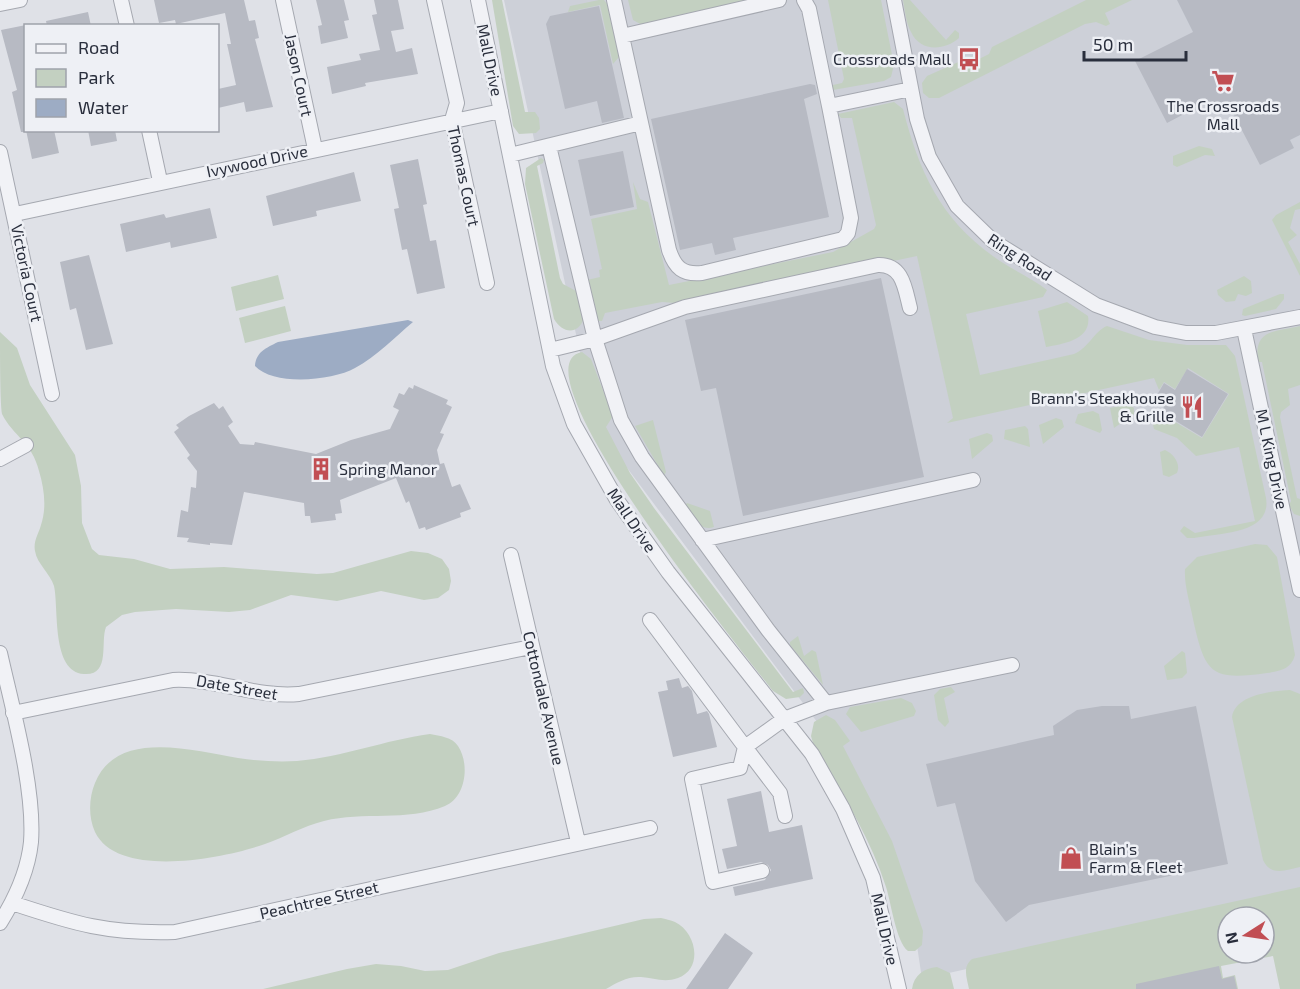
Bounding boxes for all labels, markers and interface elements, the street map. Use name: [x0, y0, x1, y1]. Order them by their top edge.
street label: Mall Drive: [474, 22, 507, 98]
legend: [24, 24, 219, 132]
scale bar: [1084, 24, 1186, 62]
street label: Jason Court: [281, 32, 318, 118]
text: 50 m: [1093, 33, 1133, 55]
text: Road: [78, 36, 119, 58]
bus stop icon: Crossroads Mall: [956, 46, 982, 72]
place label: Crossroads Mall: [833, 49, 951, 68]
text: Park: [78, 66, 115, 88]
supermarket icon: The Crossroads Mall: [1210, 68, 1236, 94]
text: Water: [78, 96, 128, 118]
place label: The Crossroads Mall: [1167, 96, 1279, 133]
street label: Thomas Court: [445, 124, 484, 228]
street label: Ivywood Drive: [204, 140, 309, 181]
street label: Victoria Court: [8, 222, 47, 323]
street label: Ring Road: [985, 229, 1056, 284]
place label: Brann's Steakhouse & Grille: [1031, 388, 1174, 425]
restaurant icon: Brann's Steakhouse & Grille: [1179, 394, 1205, 420]
street label: M L King Drive: [1253, 407, 1292, 511]
building icon: Spring Manor: [308, 456, 334, 482]
place label: Spring Manor: [339, 459, 438, 478]
street label: Mall Drive: [604, 484, 661, 555]
street label: Cottondale Avenue: [520, 629, 569, 767]
street label: Date Street: [195, 670, 279, 703]
place label: Blain's Farm & Fleet: [1089, 839, 1183, 876]
shop icon: Blain's Farm & Fleet: [1058, 845, 1084, 871]
street label: Peachtree Street: [258, 877, 380, 922]
street label: Mall Drive: [868, 891, 903, 967]
north arrow: [1216, 905, 1276, 965]
text: N: [1220, 931, 1241, 946]

